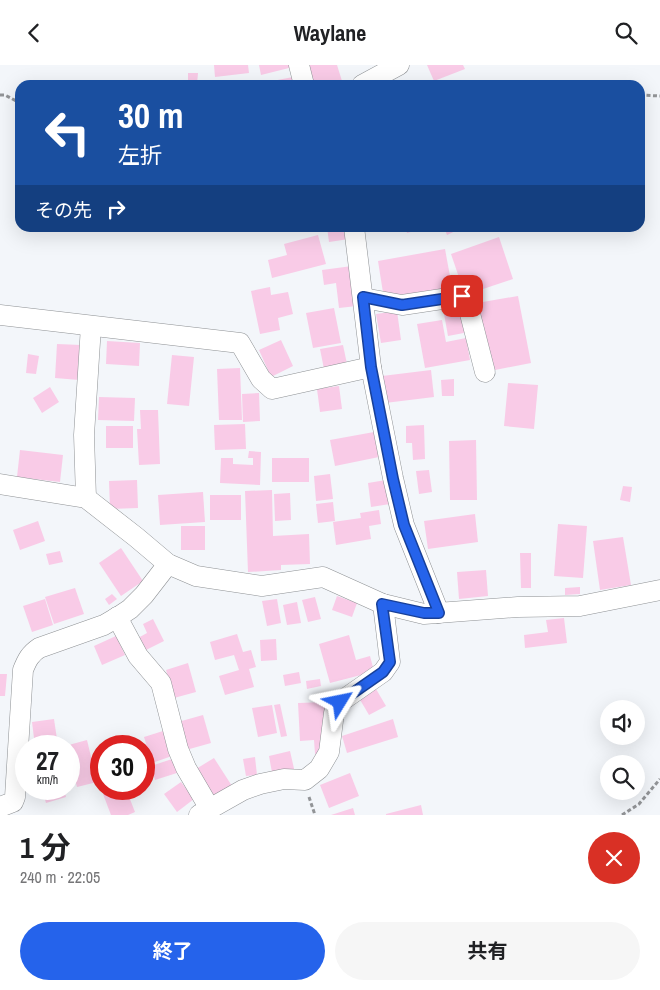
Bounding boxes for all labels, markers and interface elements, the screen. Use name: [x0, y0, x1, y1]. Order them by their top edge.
text: Waylane: [294, 18, 366, 48]
icon: back: [20, 19, 48, 47]
icon: search: [612, 19, 640, 47]
text: 30 m: [118, 92, 183, 139]
icon: left: [35, 100, 100, 165]
text: 左折: [118, 140, 162, 170]
icon: right: [102, 195, 130, 223]
text: その先: [35, 197, 92, 223]
pin: [441, 275, 483, 317]
icon: arrive: [448, 282, 476, 310]
position arrow: [313, 675, 365, 727]
map controls: [600, 700, 645, 800]
button: sound: [600, 700, 645, 745]
speed limit sign: 30: [90, 735, 155, 800]
text: 27: [36, 744, 59, 778]
button: search: [600, 755, 645, 800]
text: km/h: [37, 772, 58, 788]
text: 1 分: [20, 827, 71, 867]
button: close: [588, 832, 640, 884]
text: 240 m · 22:05: [20, 866, 100, 888]
button: 終了: [20, 922, 325, 980]
button: 共有: [335, 922, 640, 980]

